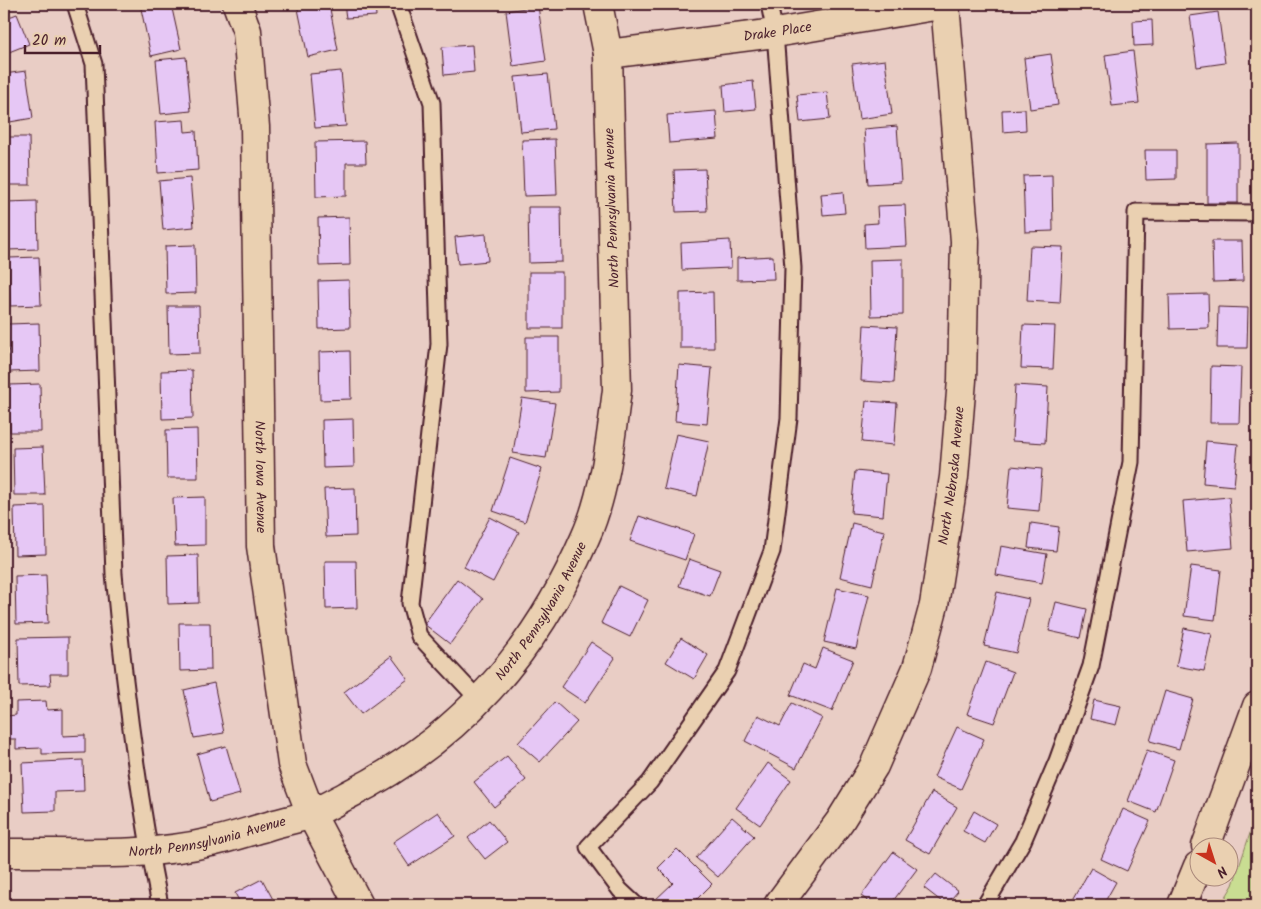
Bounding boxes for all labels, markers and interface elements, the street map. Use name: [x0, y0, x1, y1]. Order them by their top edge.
street label: Drake Place: [742, 16, 814, 48]
scale bar: [25, 22, 100, 54]
text: 20 m: [32, 29, 66, 53]
street label: North Pennsylvania Avenue: [598, 127, 626, 289]
street label: North Nebraska Avenue: [933, 405, 971, 546]
street label: North Iowa Avenue: [248, 420, 272, 534]
street label: North Pennsylvania Avenue: [490, 538, 593, 686]
street label: North Pennsylvania Avenue: [128, 810, 289, 864]
north arrow: [1188, 836, 1238, 886]
text: N: [1211, 860, 1232, 883]

